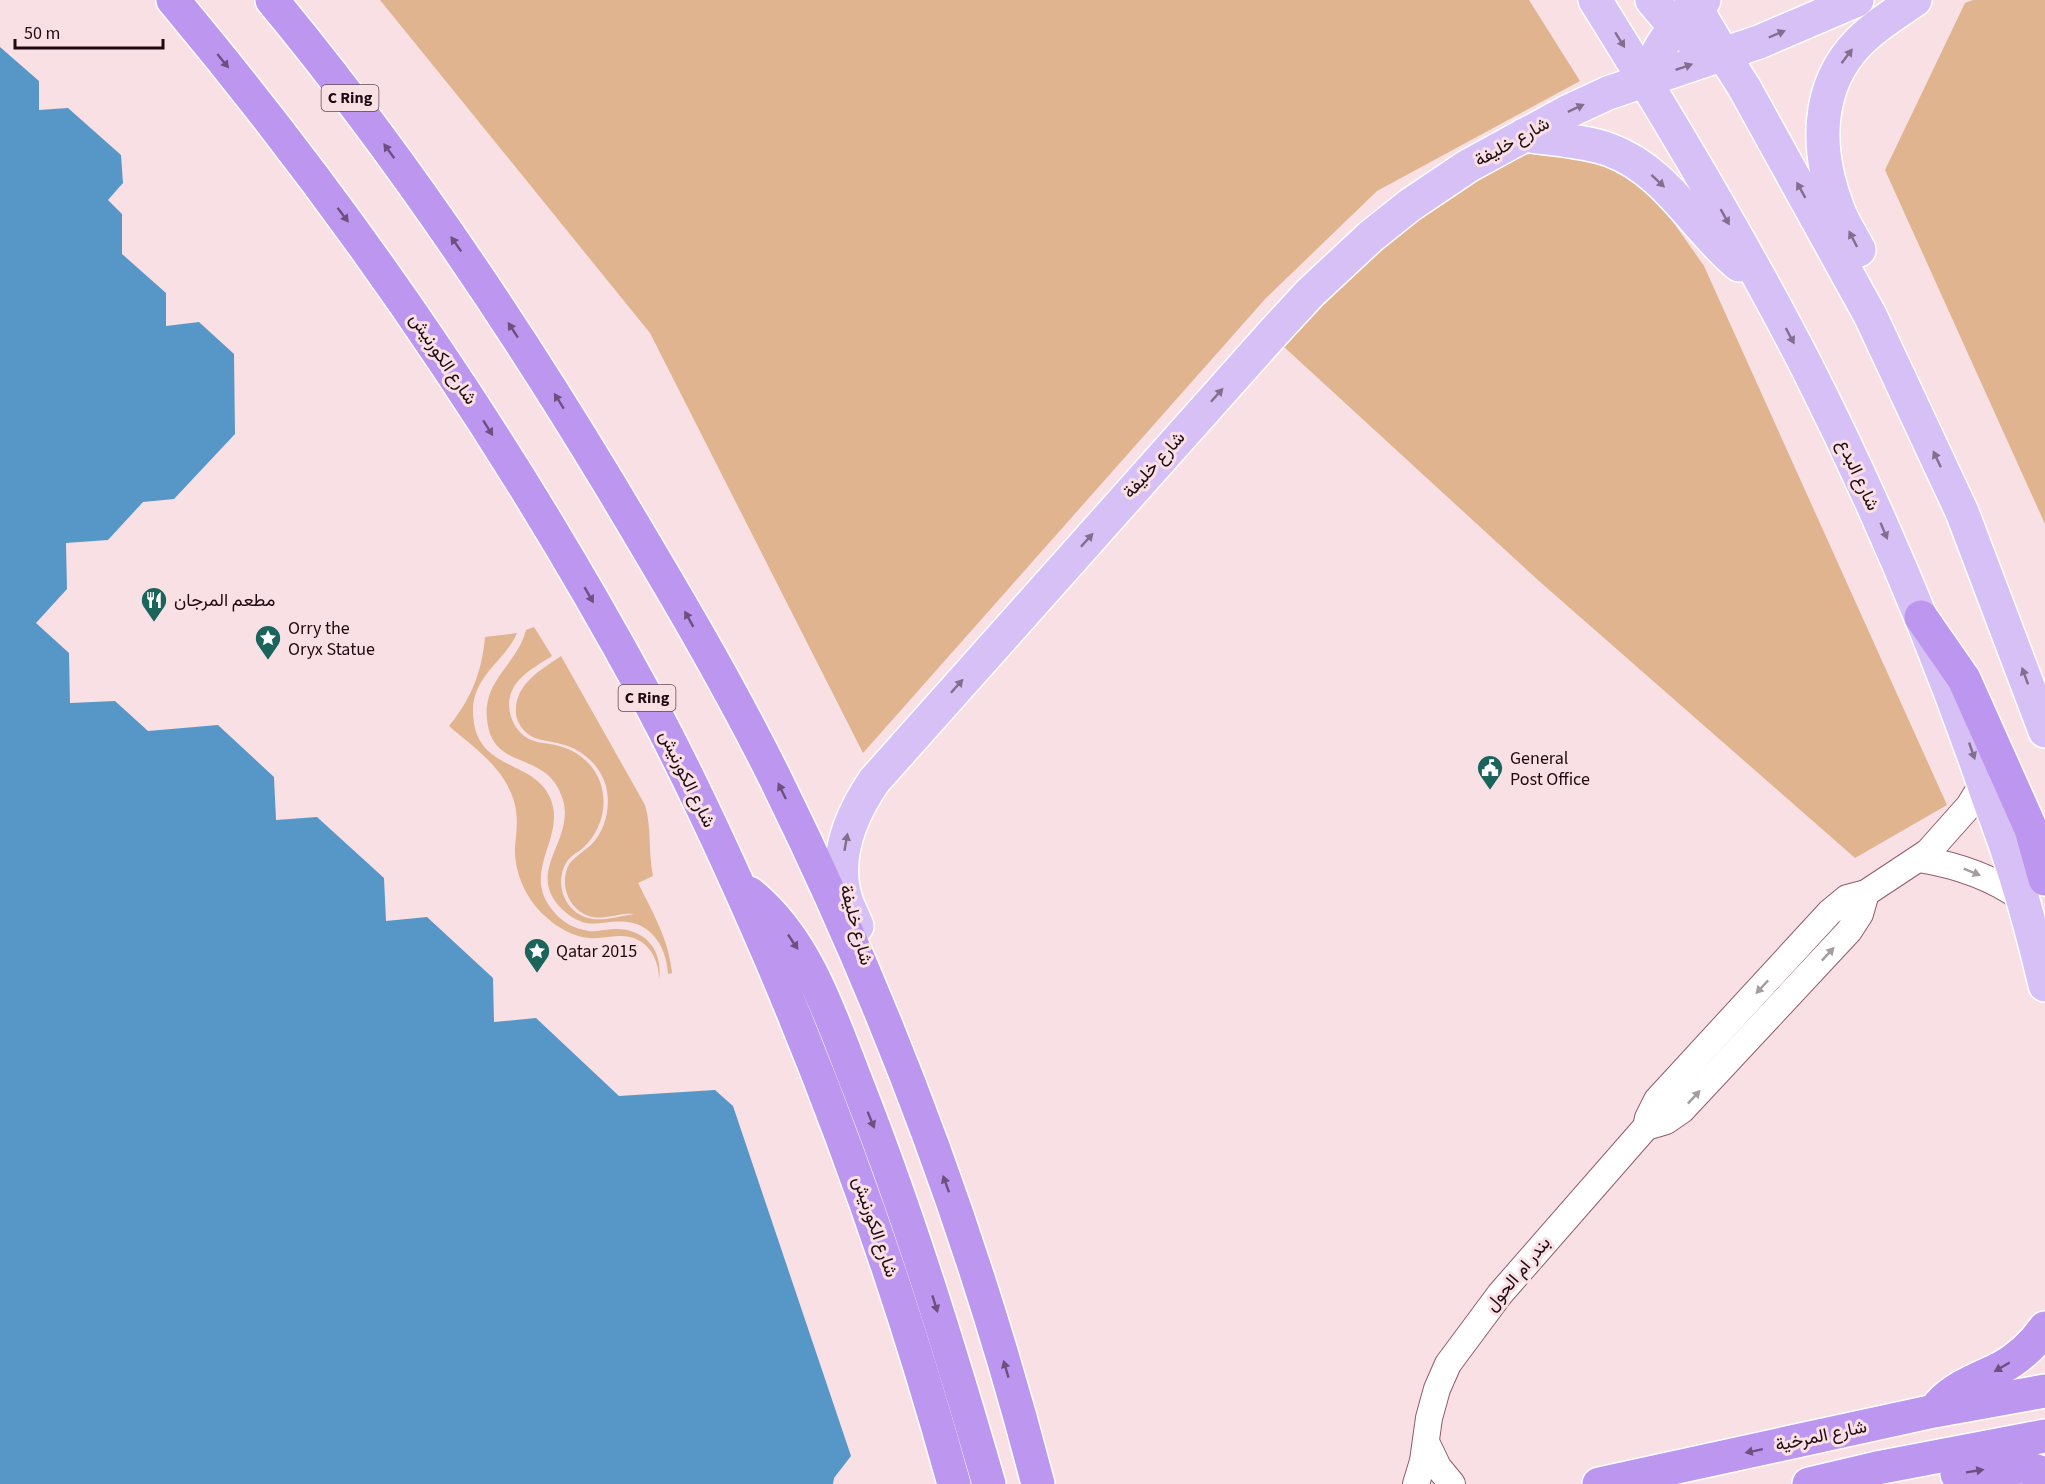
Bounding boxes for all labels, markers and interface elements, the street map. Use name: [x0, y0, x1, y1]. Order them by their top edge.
scale bar: [15, 12, 164, 50]
text: 50 m: [24, 21, 60, 46]
one-way arrow: [1769, 29, 1787, 39]
one-way arrow: [1614, 32, 1626, 48]
one-way arrow: [1841, 48, 1854, 64]
one-way arrow: [217, 53, 230, 69]
one-way arrow: [1675, 62, 1693, 72]
road number: C Ring: [322, 85, 378, 111]
one-way arrow: [1568, 103, 1585, 112]
street label: شارع خليفة: [1470, 111, 1554, 173]
one-way arrow: [383, 143, 395, 159]
one-way arrow: [1651, 174, 1666, 188]
one-way arrow: [1796, 181, 1806, 198]
one-way arrow: [336, 208, 348, 223]
one-way arrow: [1720, 209, 1730, 226]
one-way arrow: [1849, 231, 1858, 248]
one-way arrow: [450, 237, 462, 253]
street label: شارع الكورنيش: [403, 308, 483, 410]
one-way arrow: [507, 322, 519, 338]
one-way arrow: [1785, 328, 1795, 345]
one-way arrow: [1210, 388, 1223, 403]
one-way arrow: [554, 393, 565, 409]
one-way arrow: [483, 420, 494, 436]
street label: شارع خليفة: [1117, 426, 1191, 504]
street label: شارع البدع: [1831, 435, 1885, 515]
one-way arrow: [1933, 451, 1942, 468]
one-way arrow: [1879, 522, 1889, 540]
one-way arrow: [1080, 533, 1093, 548]
restaurant icon: مطعم المرجان: [139, 585, 169, 623]
one-way arrow: [584, 587, 594, 604]
place label: مطعم المرجان: [174, 588, 275, 613]
one-way arrow: [684, 611, 695, 627]
place label: Orry the Oryx Statue: [288, 616, 375, 662]
place icon: Orry the Oryx Statue: [253, 623, 283, 661]
one-way arrow: [2019, 667, 2029, 685]
one-way arrow: [950, 679, 963, 694]
road number: C Ring: [618, 685, 676, 711]
street label: شارع الكورنيش: [653, 726, 721, 832]
one-way arrow: [1968, 742, 1977, 760]
place label: General Post Office: [1510, 746, 1590, 792]
public building icon: General Post Office: [1475, 753, 1505, 791]
one-way arrow: [777, 782, 786, 799]
one-way arrow: [841, 833, 850, 852]
one-way arrow: [1964, 868, 1982, 878]
street label: شارع خليفة: [833, 882, 879, 968]
one-way arrow: [787, 934, 798, 950]
place icon: Qatar 2015: [522, 936, 552, 974]
place label: Qatar 2015: [556, 939, 637, 964]
one-way arrow: [1820, 948, 1834, 962]
one-way arrow: [1755, 979, 1769, 994]
one-way arrow: [1687, 1089, 1701, 1104]
one-way arrow: [867, 1111, 876, 1129]
street label: شارع الكورنيش: [846, 1173, 904, 1281]
one-way arrow: [941, 1174, 951, 1192]
street label: بندر ام الحول: [1479, 1231, 1557, 1317]
one-way arrow: [931, 1295, 941, 1313]
one-way arrow: [1001, 1360, 1010, 1378]
one-way arrow: [1994, 1361, 2010, 1372]
street label: شارع المرخية: [1773, 1414, 1869, 1458]
one-way arrow: [1744, 1446, 1763, 1456]
one-way arrow: [1965, 1467, 1984, 1476]

